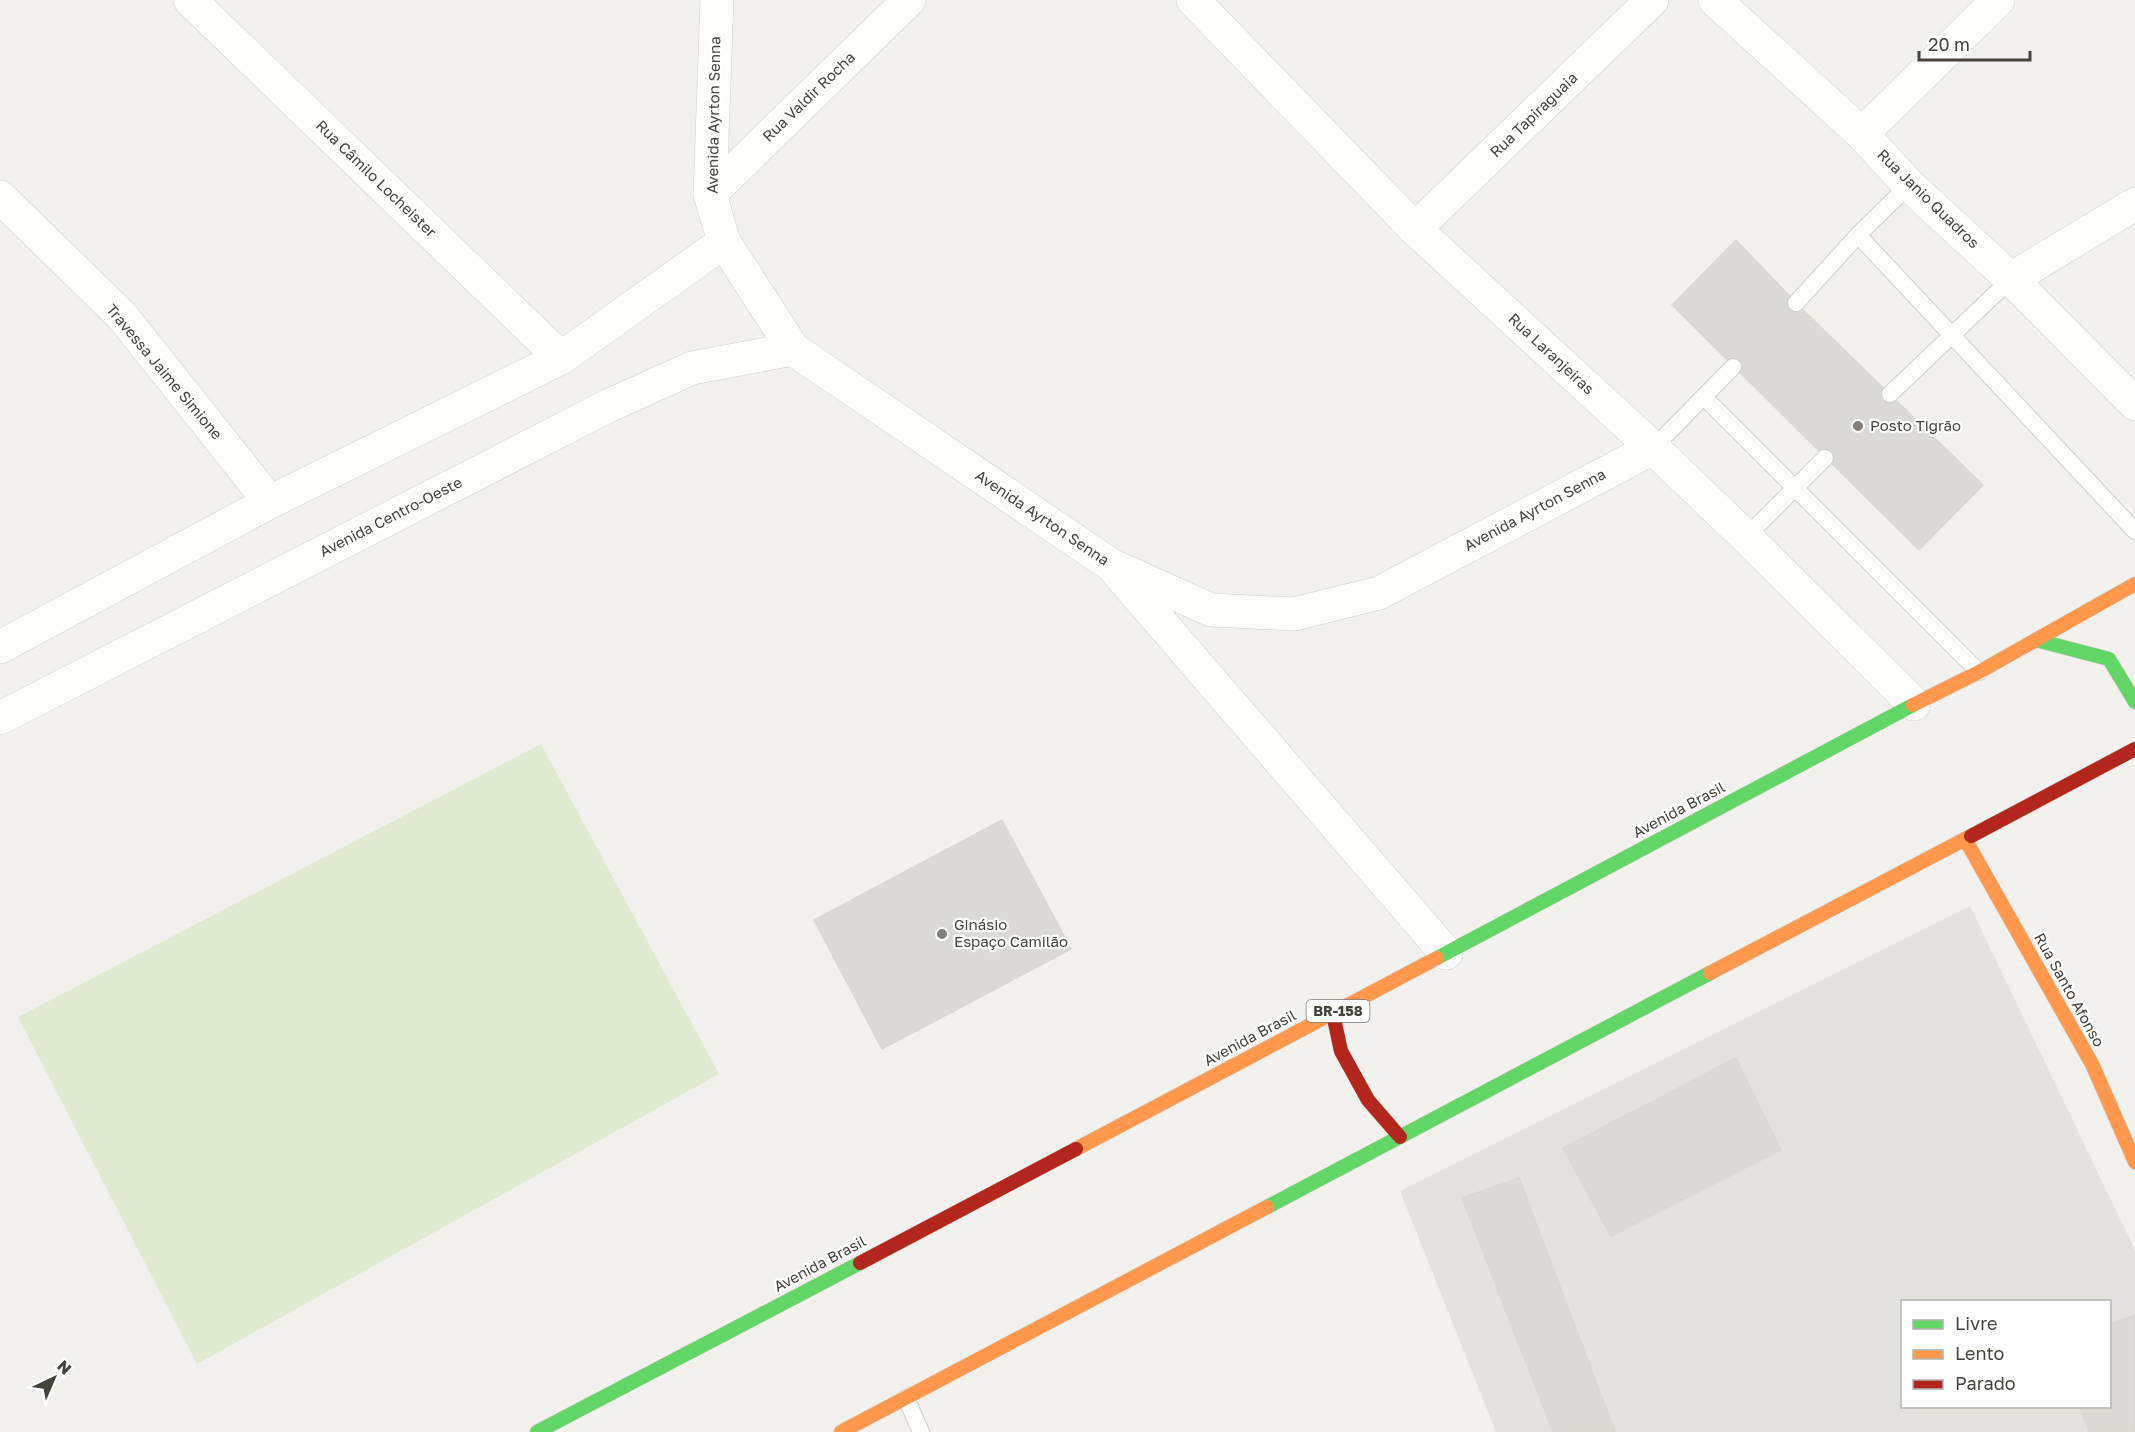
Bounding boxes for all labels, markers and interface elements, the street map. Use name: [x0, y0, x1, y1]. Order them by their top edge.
scale bar: [1919, 24, 2030, 62]
text: 20 m: [1928, 33, 1970, 55]
street label: Avenida Ayrton Senna: [703, 36, 723, 194]
street label: Rua Valdir Rocha: [758, 48, 858, 145]
street label: Rua Tapiraguaia: [1486, 68, 1581, 160]
street label: Rua Câmilo Locheister: [313, 116, 441, 241]
street label: Rua Janio Quadros: [1874, 145, 1983, 252]
street label: Travessa Jaime Simione: [103, 300, 227, 443]
street label: Rua Laranjeiras: [1505, 309, 1598, 398]
place label: Posto Tigrão: [1870, 416, 1961, 434]
marker: Posto Tigrão: [1851, 419, 1865, 433]
street label: Avenida Ayrton Senna: [1461, 464, 1608, 554]
street label: Avenida Ayrton Senna: [972, 466, 1113, 569]
street label: Avenida Centro-Oeste: [316, 472, 465, 560]
street label: Avenida Brasil: [1629, 777, 1728, 841]
place label: Ginásio Espaço Camilão: [954, 915, 1068, 950]
marker: Ginásio Espaço Camilão: [935, 927, 949, 941]
street label: Rua Santo Afonso: [2031, 929, 2109, 1050]
road number: BR-158: [1306, 1000, 1370, 1022]
street label: Avenida Brasil: [1200, 1005, 1299, 1069]
street label: Avenida Brasil: [770, 1231, 869, 1295]
legend: [1901, 1300, 2111, 1408]
text: Livre: [1955, 1312, 1997, 1334]
text: Lento: [1955, 1342, 2004, 1364]
north arrow: [24, 1348, 84, 1408]
text: N: [53, 1356, 76, 1379]
text: Parado: [1955, 1372, 2016, 1394]

